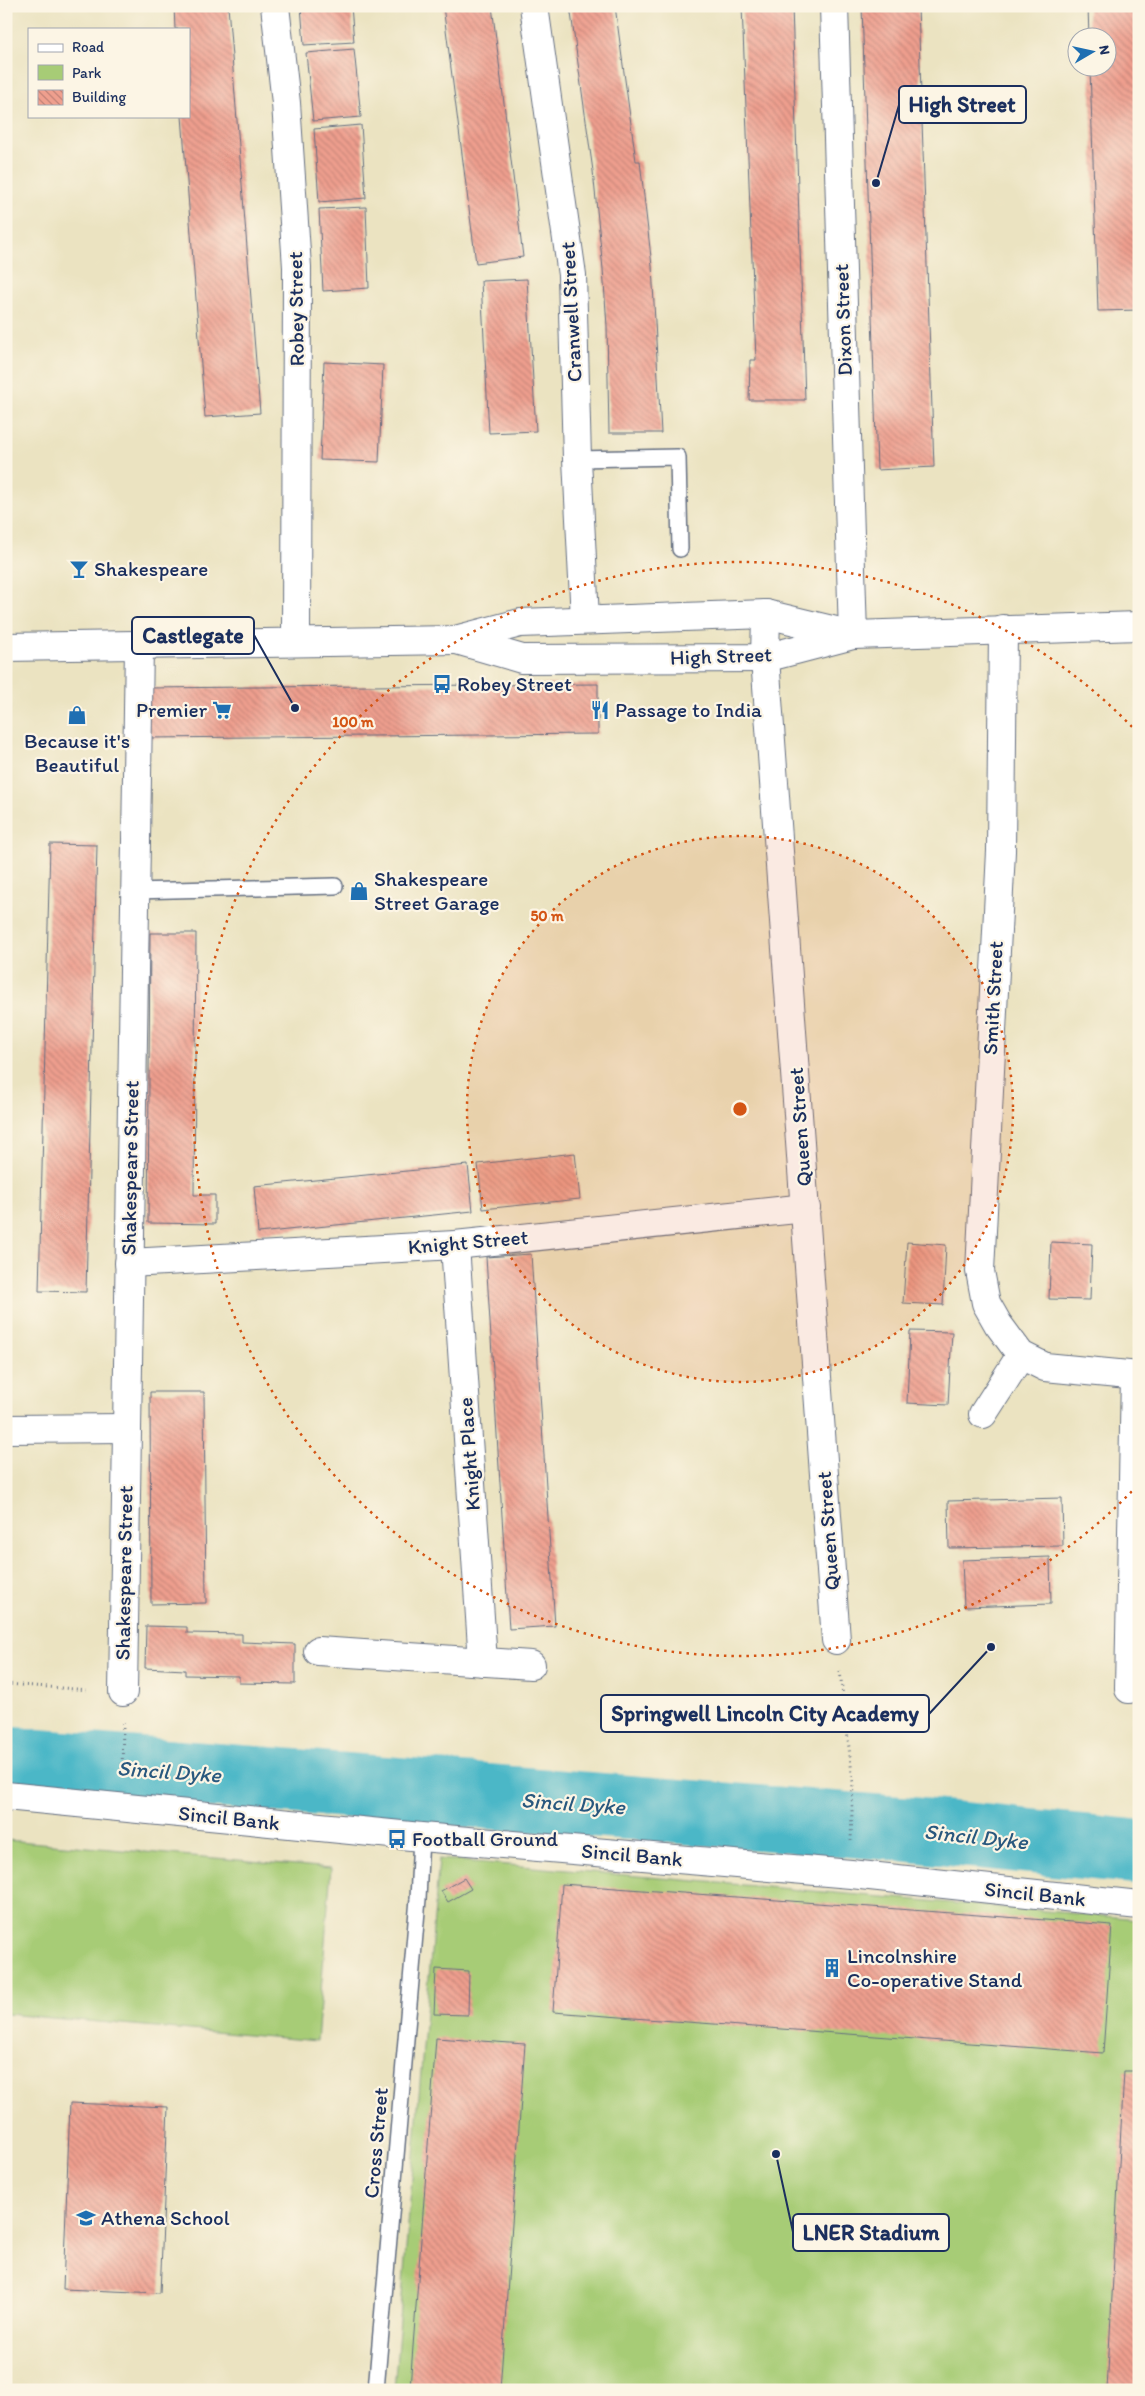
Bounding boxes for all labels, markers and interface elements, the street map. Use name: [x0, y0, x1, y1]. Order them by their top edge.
legend: [28, 28, 190, 118]
north arrow: [1068, 28, 1118, 78]
text: Road: [72, 38, 105, 56]
text: N: [1095, 44, 1113, 56]
text: Park: [72, 64, 102, 82]
callout: High Street: [899, 86, 1026, 123]
text: Building: [72, 88, 126, 106]
text: High Street: [909, 91, 1016, 118]
street label: Cranwell Street: [554, 241, 587, 383]
street label: Robey Street: [282, 251, 309, 367]
street label: Dixon Street: [828, 263, 857, 377]
place label: Shakespeare: [94, 556, 208, 581]
bar icon: Shakespeare: [68, 558, 90, 580]
callout: Castlegate: [132, 617, 254, 654]
text: Castlegate: [142, 622, 244, 649]
street label: High Street: [670, 641, 773, 670]
place label: Robey Street: [457, 671, 572, 696]
bus stop icon: Robey Street: [431, 673, 453, 695]
place label: Premier: [136, 697, 208, 722]
place label: Passage to India: [615, 697, 762, 722]
supermarket icon: Premier: [211, 699, 233, 721]
restaurant icon: Passage to India: [589, 699, 611, 721]
shop icon: Because it's Beautiful: [66, 704, 88, 726]
text: 100 m: [332, 713, 374, 731]
place label: Because it's Beautiful: [24, 728, 130, 777]
place label: Shakespeare Street Garage: [374, 866, 500, 915]
shop icon: Shakespeare Street Garage: [348, 880, 370, 902]
text: 50 m: [530, 907, 564, 925]
street label: Smith Street: [977, 940, 1008, 1056]
street label: Queen Street: [783, 1067, 816, 1187]
street label: Shakespeare Street: [115, 1080, 144, 1256]
centre of rings: [731, 1100, 749, 1118]
street label: Knight Street: [407, 1224, 529, 1259]
street label: Knight Place: [452, 1396, 485, 1512]
street label: Queen Street: [811, 1471, 844, 1591]
street label: Shakespeare Street: [109, 1485, 138, 1661]
callout: Springwell Lincoln City Academy: [601, 1695, 929, 1732]
text: Springwell Lincoln City Academy: [611, 1700, 919, 1727]
water label: Sincil Dyke: [116, 1754, 223, 1789]
water label: Sincil Dyke: [520, 1786, 627, 1821]
street label: Sincil Bank: [177, 1800, 281, 1835]
water label: Sincil Dyke: [923, 1818, 1030, 1855]
place label: Football Ground: [412, 1826, 558, 1851]
bus stop icon: Football Ground: [386, 1828, 408, 1850]
street label: Sincil Bank: [580, 1838, 684, 1871]
street label: Sincil Bank: [983, 1876, 1087, 1911]
place label: Lincolnshire Co-operative Stand: [847, 1943, 1023, 1992]
building icon: Lincolnshire Co-operative Stand: [821, 1957, 843, 1979]
street label: Cross Street: [358, 2086, 393, 2200]
place label: Athena School: [101, 2205, 230, 2230]
school or university icon: Athena School: [75, 2207, 97, 2229]
callout: LNER Stadium: [793, 2214, 949, 2251]
text: LNER Stadium: [803, 2219, 940, 2246]

